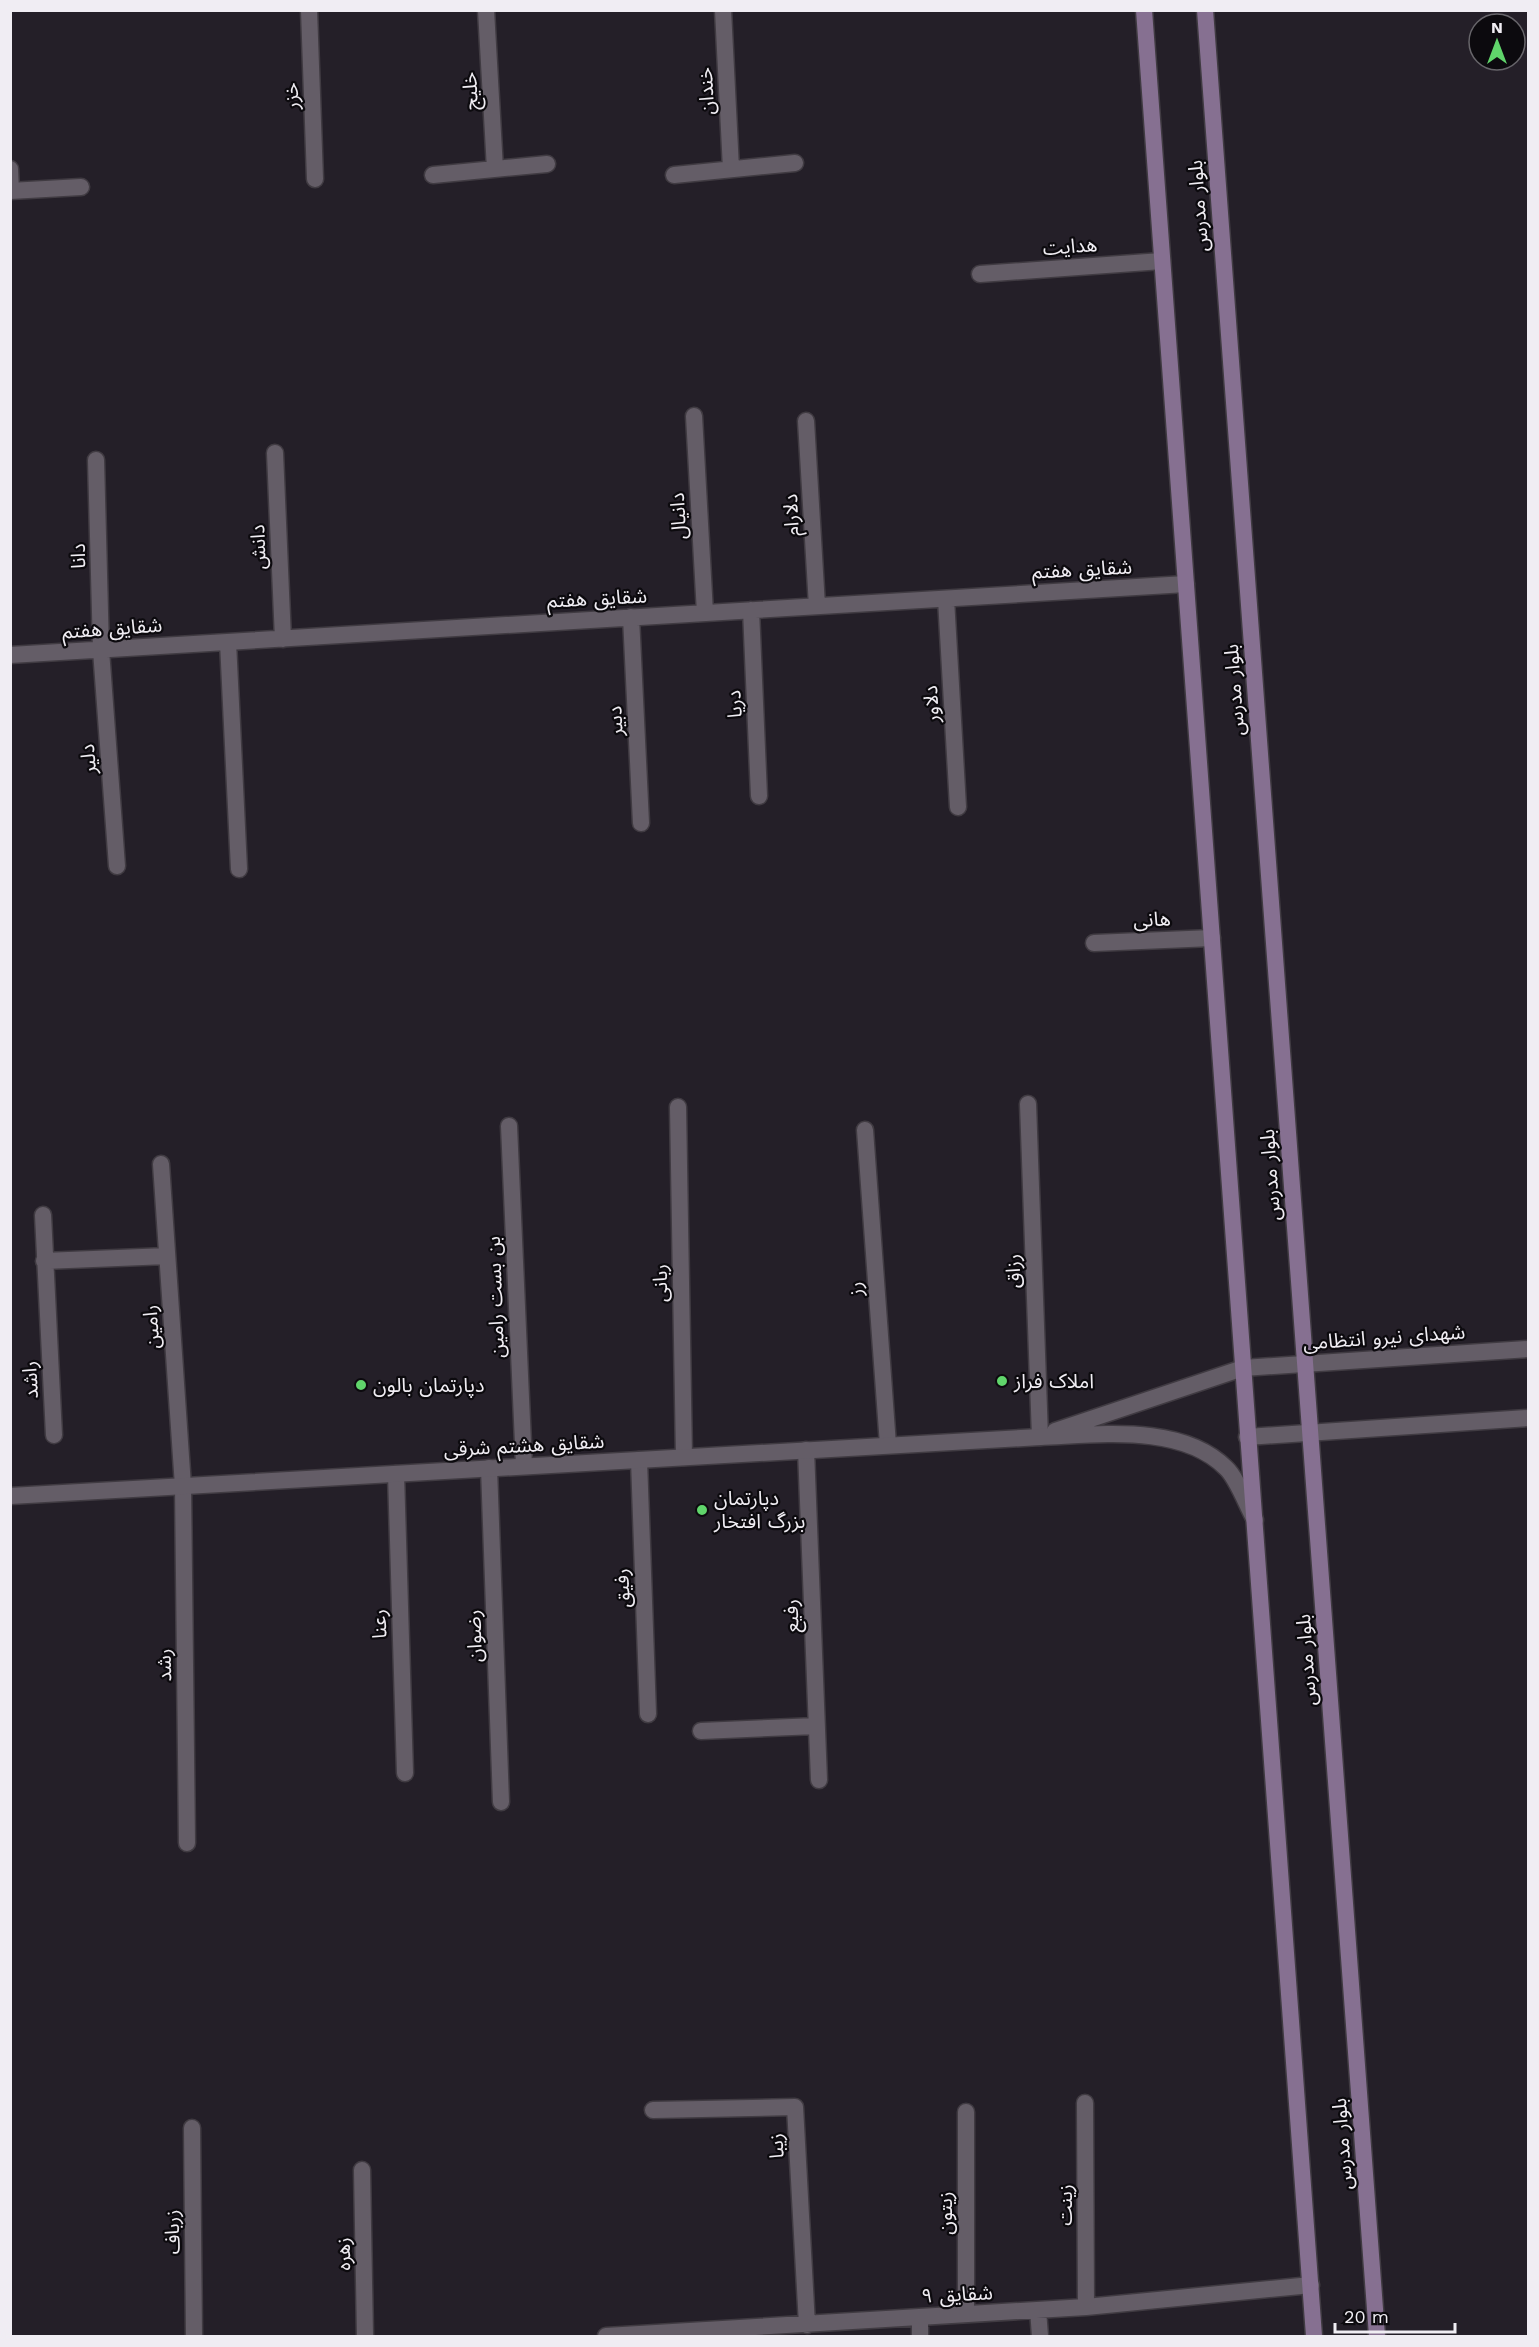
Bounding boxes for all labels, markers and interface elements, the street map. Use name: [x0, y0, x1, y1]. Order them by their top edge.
north arrow: [1467, 12, 1527, 72]
text: N: [1491, 18, 1503, 37]
street label: خندان: [693, 67, 719, 115]
street label: خلیج: [457, 71, 486, 111]
street label: خزر: [279, 82, 303, 111]
street label: بلوار مدرس: [1183, 159, 1213, 253]
street label: هدایت: [1042, 232, 1098, 260]
street label: دانیال: [665, 492, 691, 540]
street label: دلارام: [778, 493, 807, 537]
street label: دانش: [245, 524, 271, 570]
street label: دانا: [66, 543, 90, 569]
street label: شقایق هفتم: [1031, 554, 1133, 587]
street label: شقایق هفتم: [546, 583, 648, 616]
street label: شقایق هفتم: [61, 613, 163, 646]
street label: بلوار مدرس: [1219, 643, 1249, 737]
street label: دلاور: [918, 685, 944, 724]
street label: دریا: [721, 689, 747, 719]
street label: دبیر: [602, 705, 628, 738]
street label: دلیر: [75, 743, 101, 776]
street label: هانی: [1133, 906, 1171, 932]
street label: بلوار مدرس: [1255, 1128, 1285, 1222]
street label: بن بست رامین: [481, 1236, 509, 1358]
street label: رزاق: [1000, 1253, 1026, 1289]
street label: ربانی: [648, 1264, 672, 1302]
street label: رز: [843, 1281, 868, 1298]
street label: رامین: [137, 1304, 165, 1350]
street label: شهدای نیرو انتظامی: [1302, 1319, 1466, 1355]
street label: راشد: [17, 1360, 43, 1400]
place label: املاک فراز: [1013, 1369, 1094, 1393]
place label: دپارتمان بالون: [373, 1373, 485, 1398]
marker: املاک فراز: [995, 1374, 1009, 1388]
marker: دپارتمان بالون: [354, 1378, 368, 1392]
street label: شقایق هشتم شرقی: [443, 1429, 605, 1464]
place label: دپارتمان بزرگ افتخار: [713, 1486, 805, 1533]
marker: دپارتمان بزرگ افتخار: [695, 1503, 709, 1517]
street label: رفیق: [609, 1568, 636, 1608]
street label: رفیع: [778, 1599, 807, 1633]
street label: رعنا: [366, 1609, 392, 1639]
street label: رضوان: [461, 1609, 487, 1663]
street label: بلوار مدرس: [1291, 1613, 1321, 1707]
street label: رشد: [152, 1648, 176, 1682]
street label: بلوار مدرس: [1327, 2097, 1357, 2191]
street label: زیبا: [763, 2133, 789, 2159]
street label: زینت: [1053, 2184, 1077, 2226]
street label: زیتون: [933, 2191, 957, 2235]
street label: زرباف: [160, 2209, 184, 2255]
street label: زهره: [331, 2237, 355, 2271]
street label: شقایق ۹: [921, 2280, 994, 2309]
scale bar: [1335, 2296, 1455, 2334]
text: 20 m: [1344, 2306, 1389, 2327]

